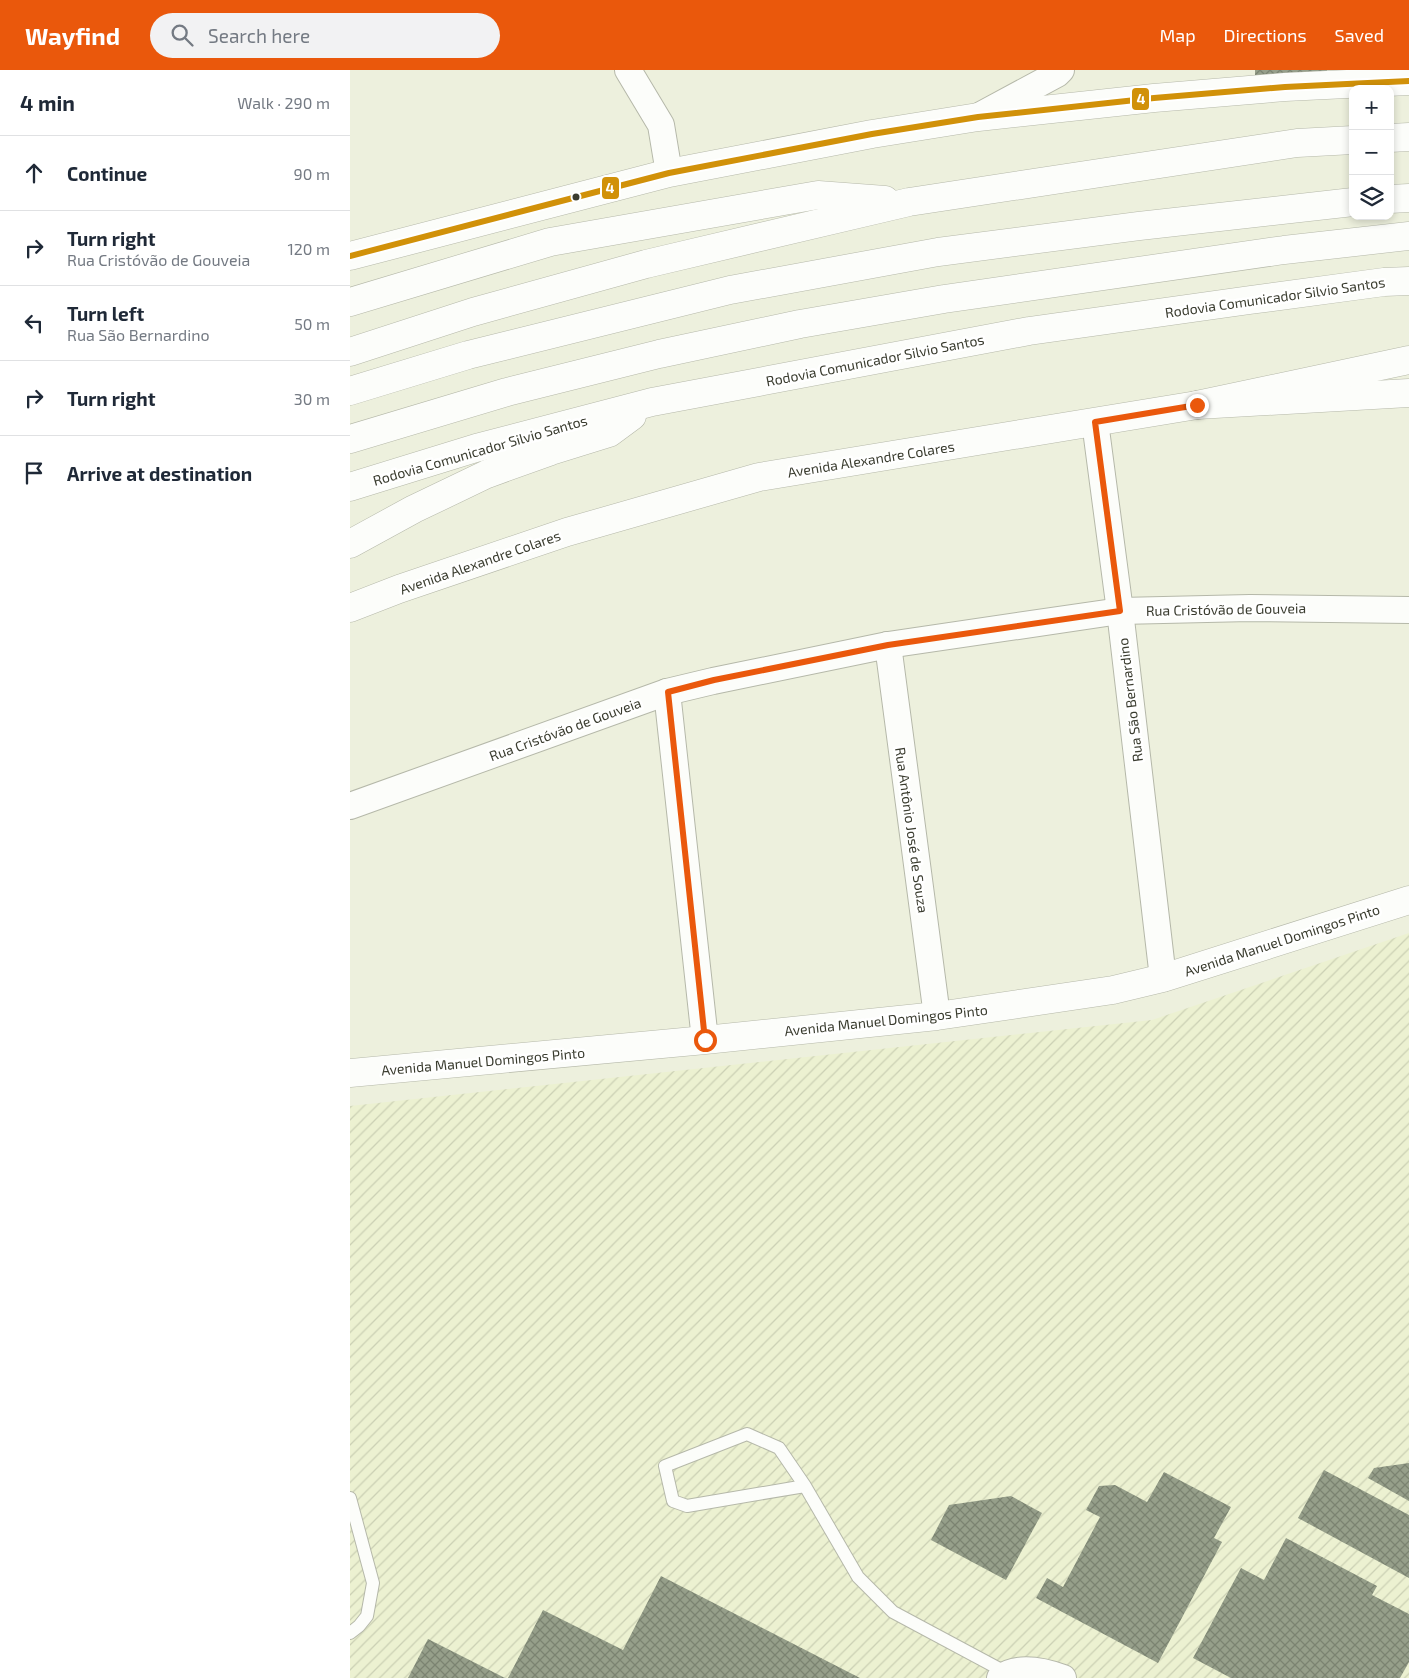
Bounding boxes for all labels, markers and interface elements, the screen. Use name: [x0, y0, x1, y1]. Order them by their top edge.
search box: [150, 13, 500, 58]
text: Wayfind: [25, 21, 120, 50]
icon: search: [168, 21, 196, 49]
text: Search here: [208, 24, 310, 47]
text: Map: [1159, 24, 1196, 46]
text: Directions: [1224, 24, 1307, 46]
text: Saved: [1335, 24, 1384, 46]
map controls: [1349, 85, 1394, 220]
button: +: [1349, 85, 1394, 130]
line badge: 4: [1131, 87, 1150, 111]
text: 4 min: [20, 90, 75, 115]
text: 4: [1137, 90, 1146, 107]
text: Walk · 290 m: [237, 93, 330, 112]
button: −: [1349, 130, 1394, 175]
icon: ahead: [20, 159, 48, 187]
text: Continue: [67, 162, 147, 185]
text: 90 m: [294, 164, 330, 183]
button: layers: [1349, 175, 1394, 220]
line badge: 4: [601, 176, 620, 200]
text: 4: [606, 179, 615, 196]
unlabelled marker: [571, 192, 581, 202]
text: Turn right: [67, 227, 155, 250]
icon: right: [20, 234, 48, 262]
text: 120 m: [287, 239, 330, 258]
text: Rua Cristóvão de Gouveia: [67, 250, 250, 269]
street label: Rodovia Comunicador Silvio Santos: [1164, 273, 1386, 321]
text: Turn left: [67, 302, 144, 325]
icon: left: [20, 309, 48, 337]
text: 50 m: [294, 314, 330, 333]
text: Rua São Bernardino: [67, 325, 210, 344]
street label: Rodovia Comunicador Silvio Santos: [764, 330, 986, 390]
icon: right: [20, 384, 48, 412]
text: Turn right: [67, 387, 155, 410]
text: 30 m: [294, 389, 330, 408]
route end: [1186, 394, 1209, 417]
street label: Rodovia Comunicador Silvio Santos: [371, 411, 589, 489]
street label: Avenida Alexandre Colares: [786, 437, 956, 481]
icon: arrive: [20, 459, 48, 487]
text: Arrive at destination: [67, 462, 252, 485]
street label: Avenida Alexandre Colares: [397, 526, 563, 598]
street label: Rua Cristóvão de Gouveia: [1146, 599, 1306, 619]
street label: Rua São Bernardino: [1114, 637, 1146, 763]
street label: Rua Cristóvão de Gouveia: [487, 694, 643, 764]
street label: Rua Antônio José de Souza: [892, 746, 932, 914]
street label: Avenida Manuel Domingos Pinto: [1182, 900, 1382, 980]
street label: Avenida Manuel Domingos Pinto: [783, 1001, 989, 1039]
route start: [694, 1029, 717, 1052]
street label: Avenida Manuel Domingos Pinto: [380, 1044, 586, 1078]

